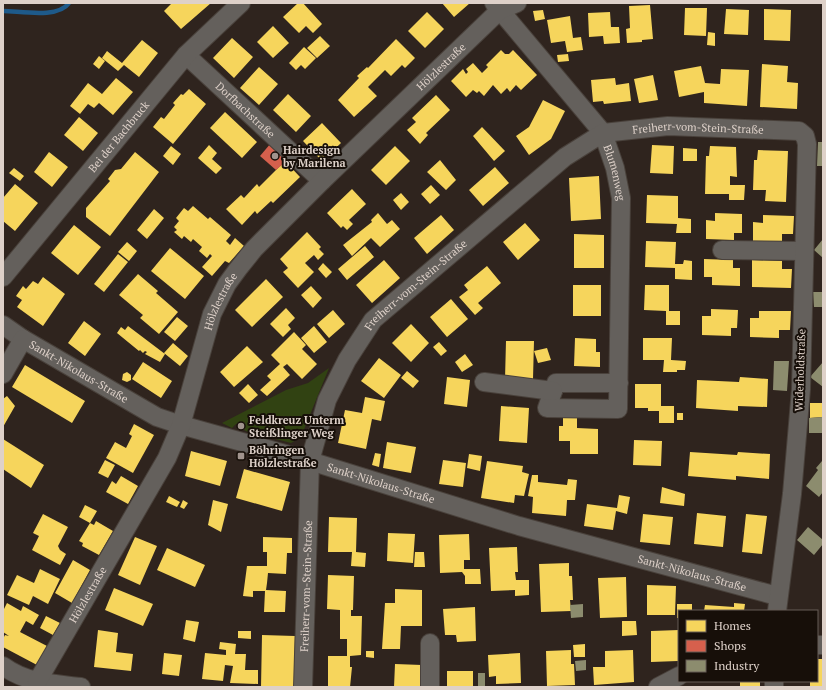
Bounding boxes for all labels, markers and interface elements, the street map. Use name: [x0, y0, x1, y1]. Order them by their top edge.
street label: Hölzlestraße: [413, 40, 469, 94]
street label: Dorfbachstraße: [213, 79, 278, 141]
street label: Bei der Bachbruck: [85, 98, 152, 175]
street label: Freiherr-vom-Stein-Straße: [632, 119, 764, 137]
place label: Hairdesign by Marilena: [282, 143, 346, 170]
street label: Blumenweg: [601, 143, 628, 202]
marker: Hairdesign by Marilena: [270, 151, 280, 161]
street label: Freiherr-vom-Stein-Straße: [361, 236, 470, 333]
street label: Hölzlestraße: [201, 269, 240, 332]
street label: Widerholdstraße: [792, 328, 808, 412]
street label: Sankt-Nikolaus-Straße: [27, 337, 131, 406]
place label: Feldkreuz Unterm Steißlinger Weg: [249, 413, 345, 440]
marker: Feldkreuz Unterm Steißlinger Weg: [236, 421, 246, 431]
place label: Böhringen Hölzlestraße: [249, 443, 317, 470]
marker: Böhringen Hölzlestraße: [236, 451, 246, 461]
street label: Sankt-Nikolaus-Straße: [325, 460, 437, 507]
street label: Freiherr-vom-Stein-Straße: [297, 520, 315, 652]
street label: Sankt-Nikolaus-Straße: [636, 552, 749, 595]
street label: Hölzlestraße: [66, 564, 110, 625]
legend: [678, 610, 818, 682]
text: Homes: [714, 618, 751, 633]
text: Shops: [714, 638, 746, 653]
text: Industry: [714, 658, 760, 673]

